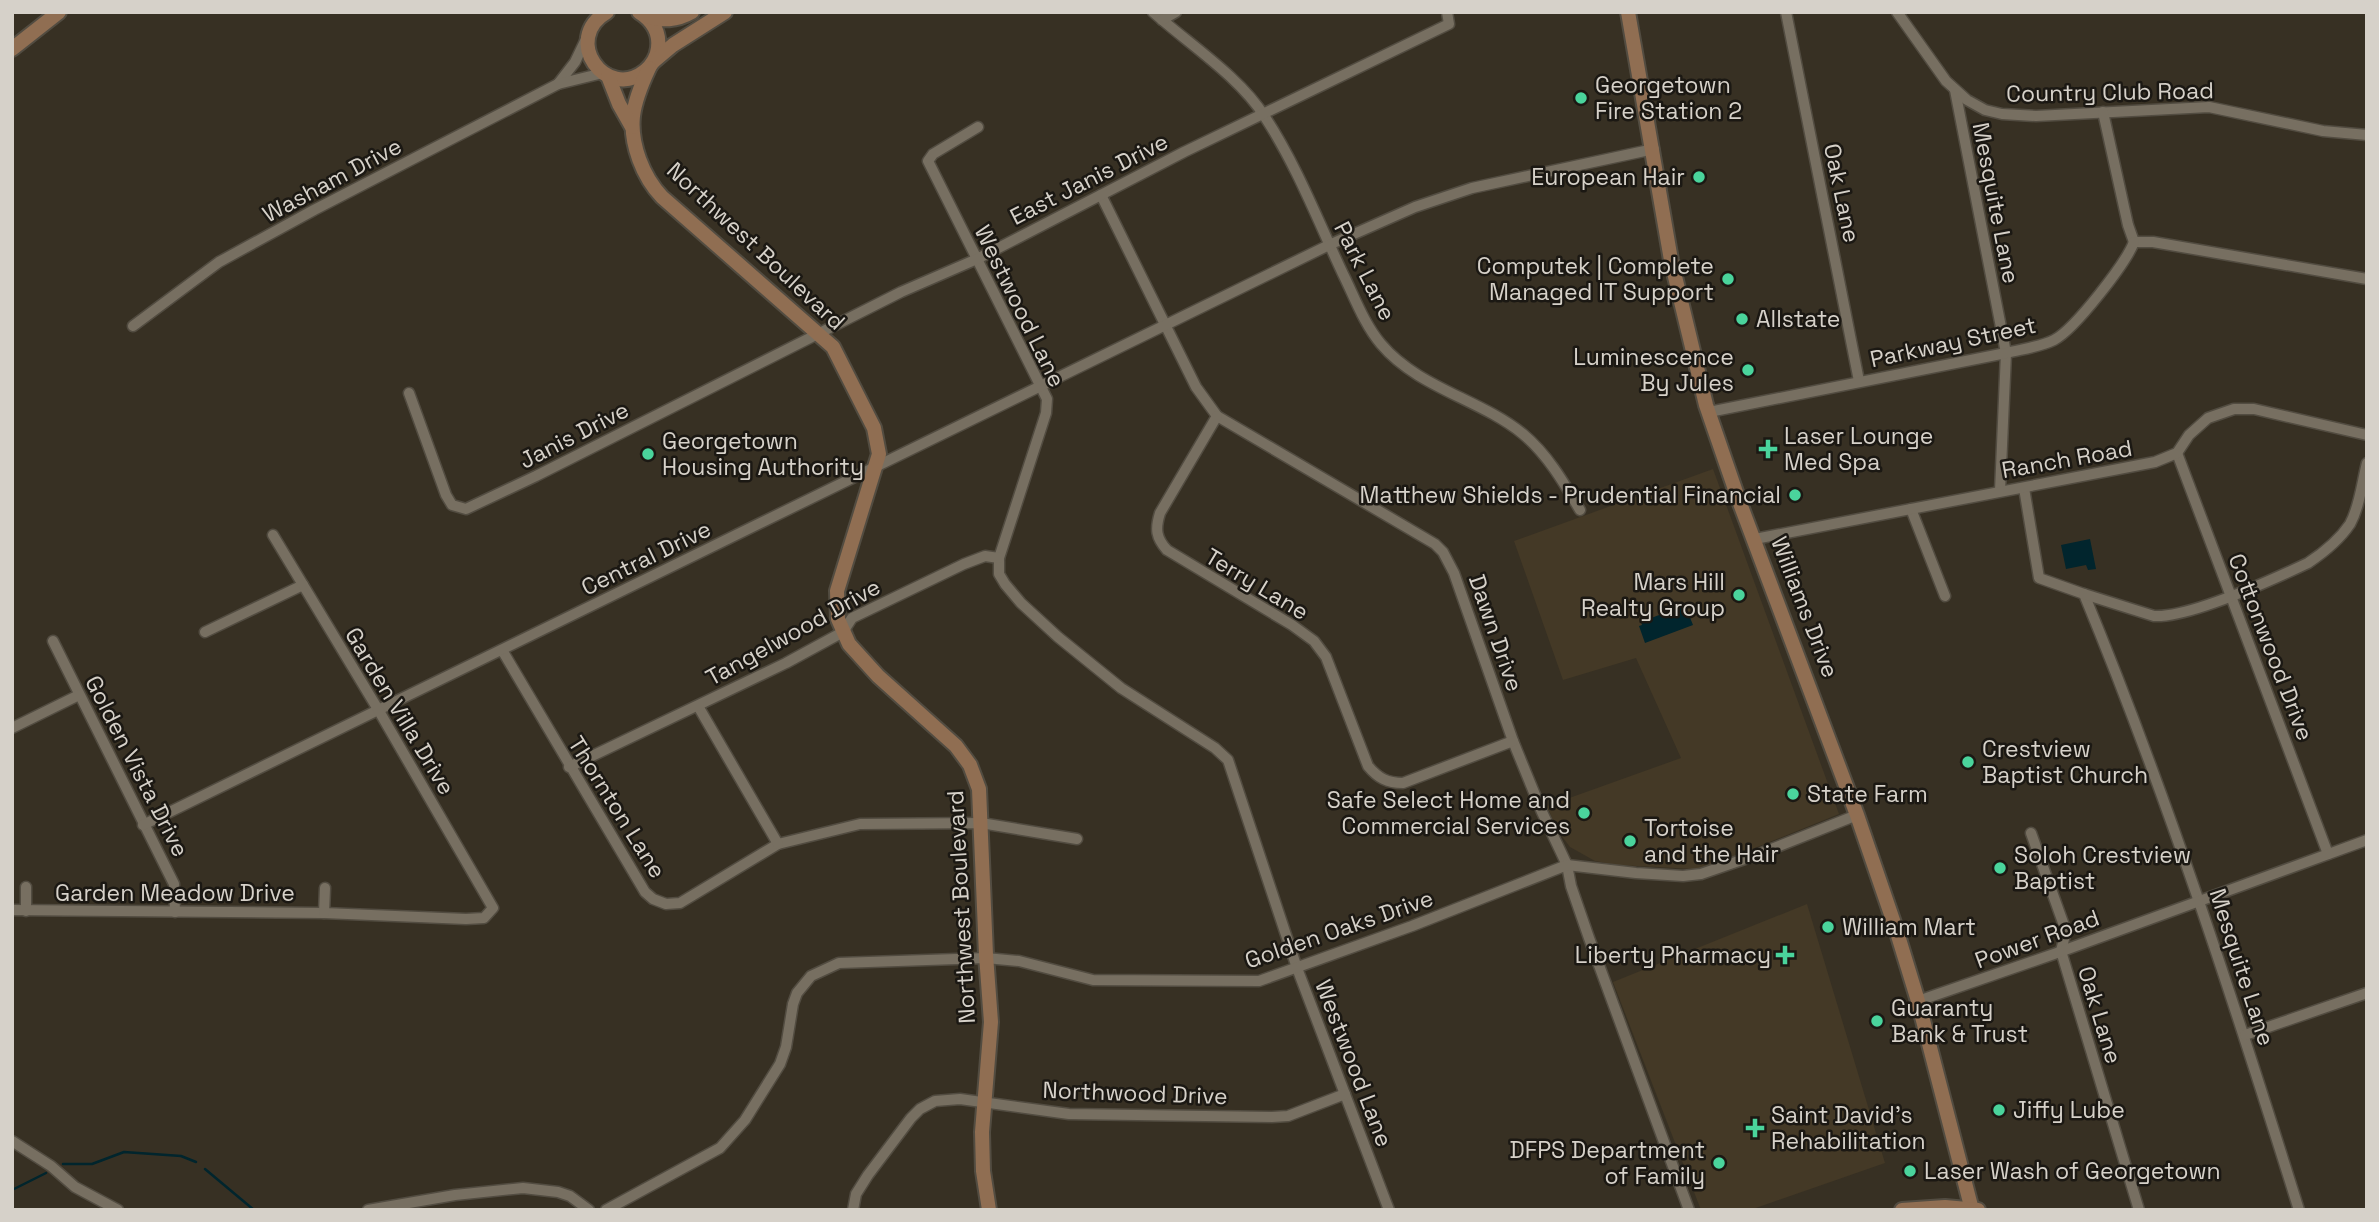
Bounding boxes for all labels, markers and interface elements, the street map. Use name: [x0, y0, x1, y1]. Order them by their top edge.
place label: Georgetown Fire Station 2: [1595, 70, 1742, 126]
street label: Country Club Road: [2006, 75, 2214, 109]
marker: Georgetown Fire Station 2: [1573, 90, 1589, 106]
street label: Mesquite Lane: [1966, 120, 2026, 286]
street label: East Janis Drive: [1005, 126, 1173, 232]
street label: Washam Drive: [257, 131, 407, 229]
street label: Oak Lane: [1817, 141, 1867, 245]
street label: Northwest Boulevard: [660, 155, 852, 337]
place label: European Hair: [1531, 162, 1685, 192]
marker: European Hair: [1691, 169, 1707, 185]
street label: Park Lane: [1327, 216, 1403, 326]
street label: Westwood Lane: [968, 220, 1072, 392]
place label: Computek | Complete Managed IT Support: [1477, 251, 1714, 307]
marker: Computek | Complete Managed IT Support: [1720, 271, 1736, 287]
place label: Allstate: [1756, 304, 1840, 334]
street label: Parkway Street: [1867, 310, 2039, 374]
marker: Allstate: [1734, 311, 1750, 327]
place label: Luminescence By Jules: [1573, 342, 1734, 398]
marker: Luminescence By Jules: [1740, 362, 1756, 378]
street label: Janis Drive: [514, 395, 634, 475]
place label: Laser Lounge Med Spa: [1784, 421, 1933, 477]
place label: Georgetown Housing Authority: [662, 426, 864, 482]
street label: Ranch Road: [1999, 433, 2135, 485]
marker: Laser Lounge Med Spa: [1758, 439, 1778, 459]
marker: Georgetown Housing Authority: [640, 446, 656, 462]
place label: Matthew Shields - Prudential Financial: [1360, 480, 1781, 510]
marker: Matthew Shields - Prudential Financial: [1787, 487, 1803, 503]
street label: Central Drive: [576, 514, 716, 602]
street label: Williams Drive: [1764, 532, 1846, 682]
street label: Terry Lane: [1200, 541, 1314, 627]
street label: Cottonwood Drive: [2222, 549, 2320, 745]
place label: Mars Hill Realty Group: [1581, 567, 1725, 623]
street label: Dawn Drive: [1462, 571, 1530, 695]
street label: Tangelwood Drive: [700, 572, 886, 692]
marker: Mars Hill Realty Group: [1731, 587, 1747, 603]
street label: Garden Villa Drive: [338, 622, 462, 800]
street label: Golden Vista Drive: [78, 670, 196, 862]
street label: Thornton Lane: [561, 730, 673, 884]
place label: Crestview Baptist Church: [1982, 734, 2148, 790]
marker: Crestview Baptist Church: [1960, 754, 1976, 770]
place label: State Farm: [1807, 779, 1928, 809]
place label: Safe Select Home and Commercial Services: [1327, 785, 1570, 841]
marker: State Farm: [1785, 786, 1801, 802]
street label: Northwest Boulevard: [940, 790, 982, 1024]
marker: Safe Select Home and Commercial Services: [1576, 805, 1592, 821]
place label: Tortoise and the Hair: [1644, 813, 1779, 869]
marker: Tortoise and the Hair: [1622, 833, 1638, 849]
place label: Soloh Crestview Baptist: [2014, 840, 2191, 896]
marker: Soloh Crestview Baptist: [1992, 860, 2008, 876]
street label: Garden Meadow Drive: [55, 878, 295, 908]
street label: Golden Oaks Drive: [1241, 883, 1437, 975]
street label: Mesquite Lane: [2202, 885, 2282, 1049]
street label: Power Road: [1971, 903, 2103, 975]
place label: William Mart: [1842, 912, 1976, 942]
marker: William Mart: [1820, 919, 1836, 935]
place label: Liberty Pharmacy: [1575, 940, 1771, 970]
marker: Liberty Pharmacy: [1777, 947, 1793, 963]
street label: Oak Lane: [2071, 963, 2129, 1067]
street label: Westwood Lane: [1308, 975, 1400, 1151]
place label: Guaranty Bank & Trust: [1891, 993, 2028, 1049]
marker: Guaranty Bank & Trust: [1869, 1013, 1885, 1029]
street label: Northwood Drive: [1042, 1075, 1228, 1111]
place label: Jiffy Lube: [2013, 1095, 2125, 1125]
place label: Saint David's Rehabilitation: [1771, 1100, 1926, 1156]
marker: Jiffy Lube: [1991, 1102, 2007, 1118]
marker: Saint David's Rehabilitation: [1745, 1118, 1765, 1138]
place label: DFPS Department of Family: [1510, 1135, 1705, 1191]
marker: DFPS Department of Family: [1711, 1155, 1727, 1171]
place label: Laser Wash of Georgetown: [1924, 1156, 2221, 1186]
marker: Laser Wash of Georgetown: [1902, 1163, 1918, 1179]

